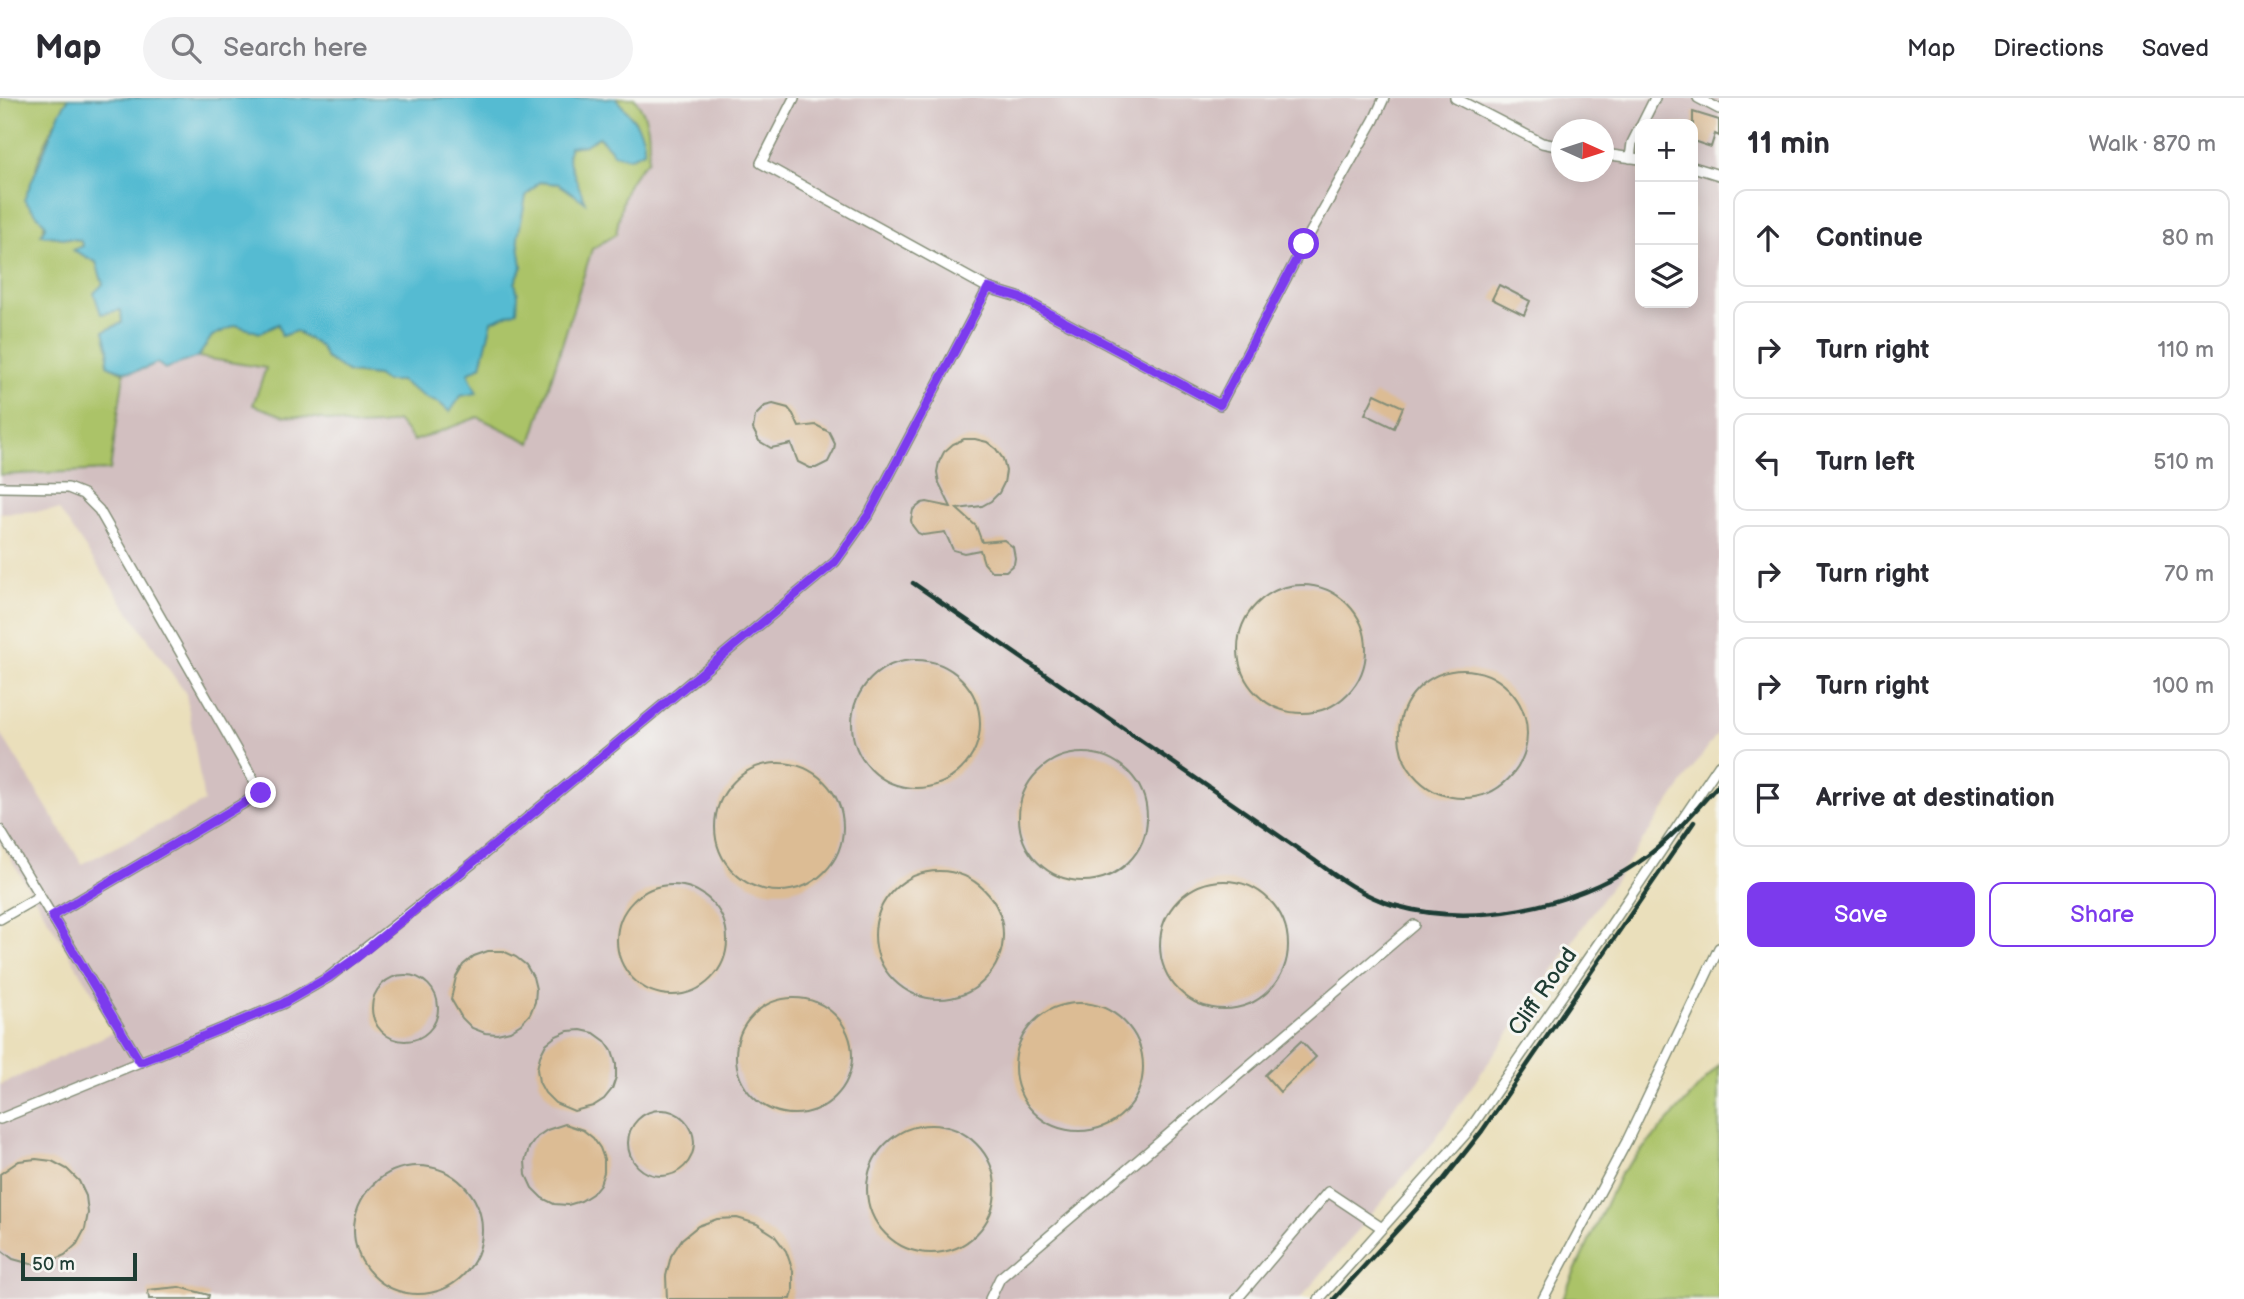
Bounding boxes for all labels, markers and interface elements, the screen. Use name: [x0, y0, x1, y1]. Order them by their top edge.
search box: [143, 17, 633, 80]
text: Map: [35, 28, 101, 68]
icon: search: [167, 29, 205, 67]
text: Search here: [223, 33, 367, 64]
text: Map: [1907, 34, 1955, 63]
text: Directions: [1993, 34, 2104, 63]
text: Saved: [2142, 34, 2209, 63]
north arrow: [1551, 119, 1614, 182]
map controls: [1635, 119, 1698, 308]
button: +: [1635, 119, 1698, 182]
text: 11 min: [1747, 126, 1830, 162]
text: Walk · 870 m: [2088, 130, 2216, 158]
button: −: [1635, 182, 1698, 245]
icon: ahead: [1749, 219, 1787, 257]
text: Continue: [1816, 223, 1923, 254]
text: 80 m: [2162, 224, 2214, 252]
route start: [1288, 228, 1319, 259]
button: layers: [1635, 245, 1698, 308]
icon: right: [1749, 331, 1787, 369]
text: Turn right: [1816, 335, 1929, 366]
text: 110 m: [2157, 336, 2214, 364]
icon: left: [1749, 443, 1787, 481]
text: Turn left: [1816, 447, 1915, 478]
text: 510 m: [2153, 448, 2214, 476]
icon: right: [1749, 555, 1787, 593]
text: Turn right: [1816, 559, 1929, 590]
text: 70 m: [2164, 560, 2214, 588]
icon: right: [1749, 667, 1787, 705]
text: Turn right: [1816, 671, 1929, 702]
text: 100 m: [2153, 672, 2214, 700]
route end: [245, 777, 276, 808]
icon: arrive: [1749, 779, 1787, 817]
text: Arrive at destination: [1816, 783, 2055, 814]
button: Save: [1747, 882, 1975, 947]
button: Share: [1989, 882, 2216, 947]
street label: Cliff Road: [1502, 942, 1583, 1041]
scale bar: [21, 1250, 136, 1282]
text: 50 m: [32, 1253, 75, 1276]

